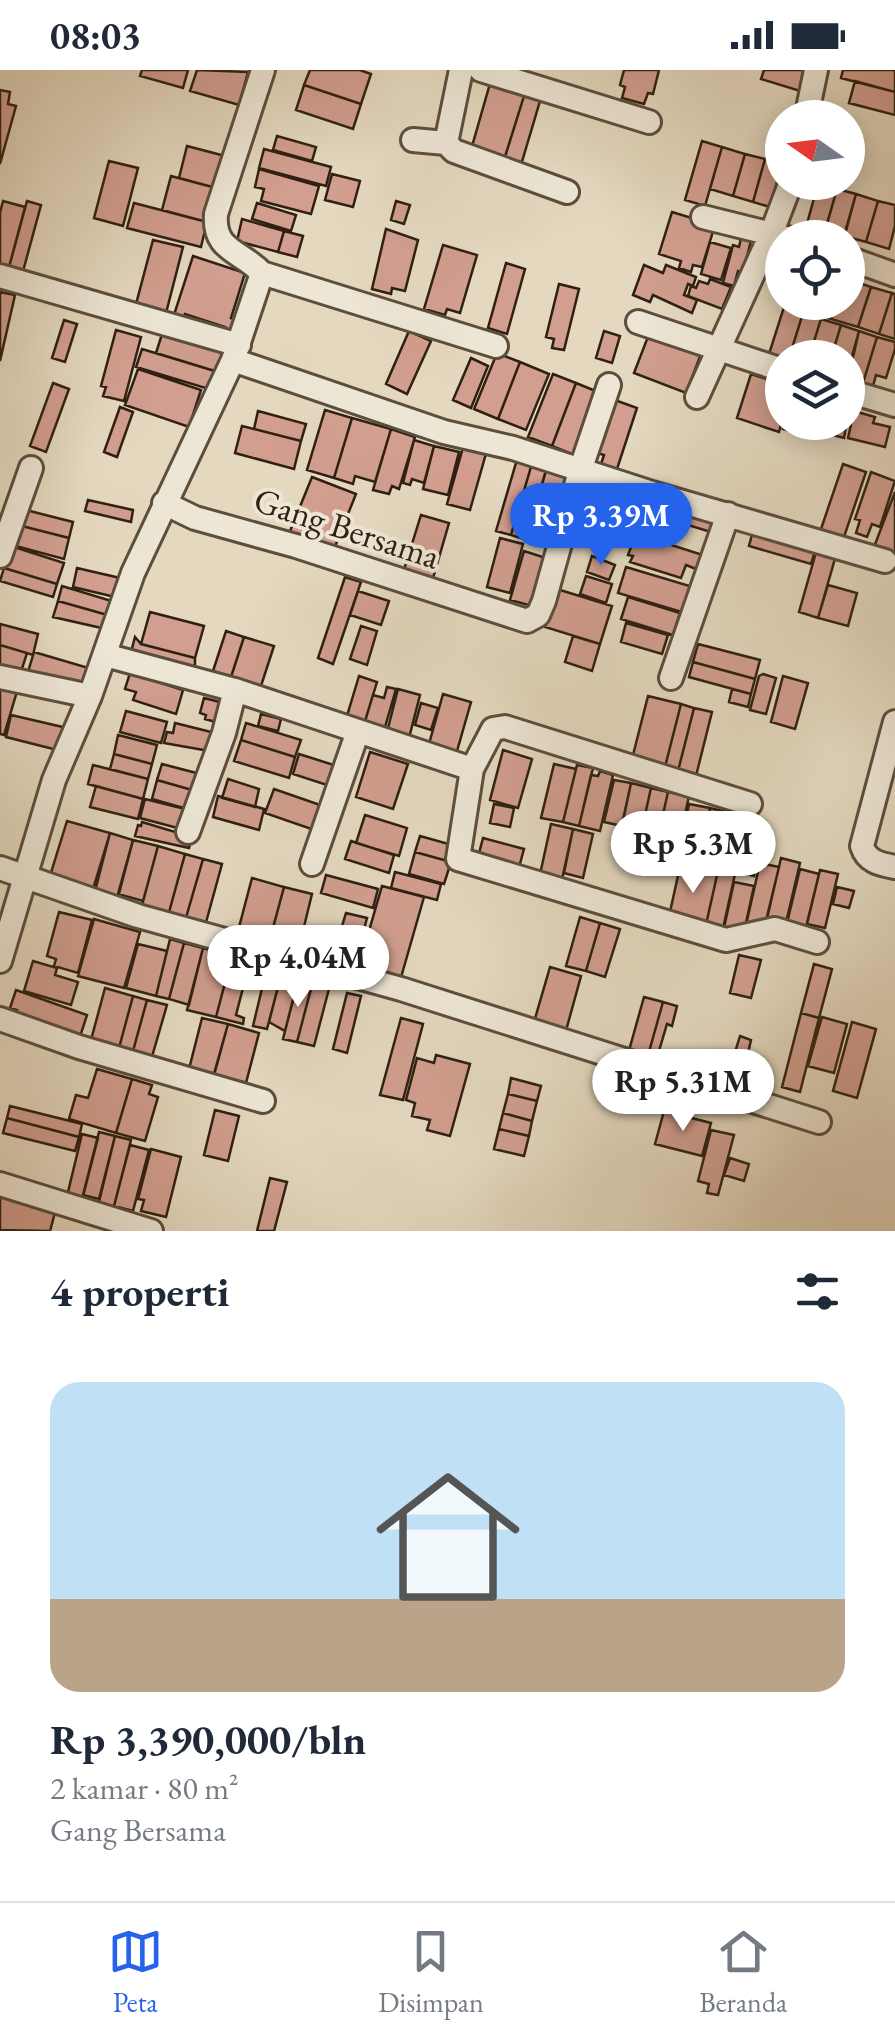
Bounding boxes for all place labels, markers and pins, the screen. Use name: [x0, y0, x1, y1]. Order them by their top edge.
pin: Rp 3.39M: [498, 483, 704, 568]
pin: Rp 5.3M: [601, 811, 785, 896]
pin: Rp 4.04M: [195, 925, 401, 1010]
pin: Rp 5.31M: [580, 1049, 786, 1134]

